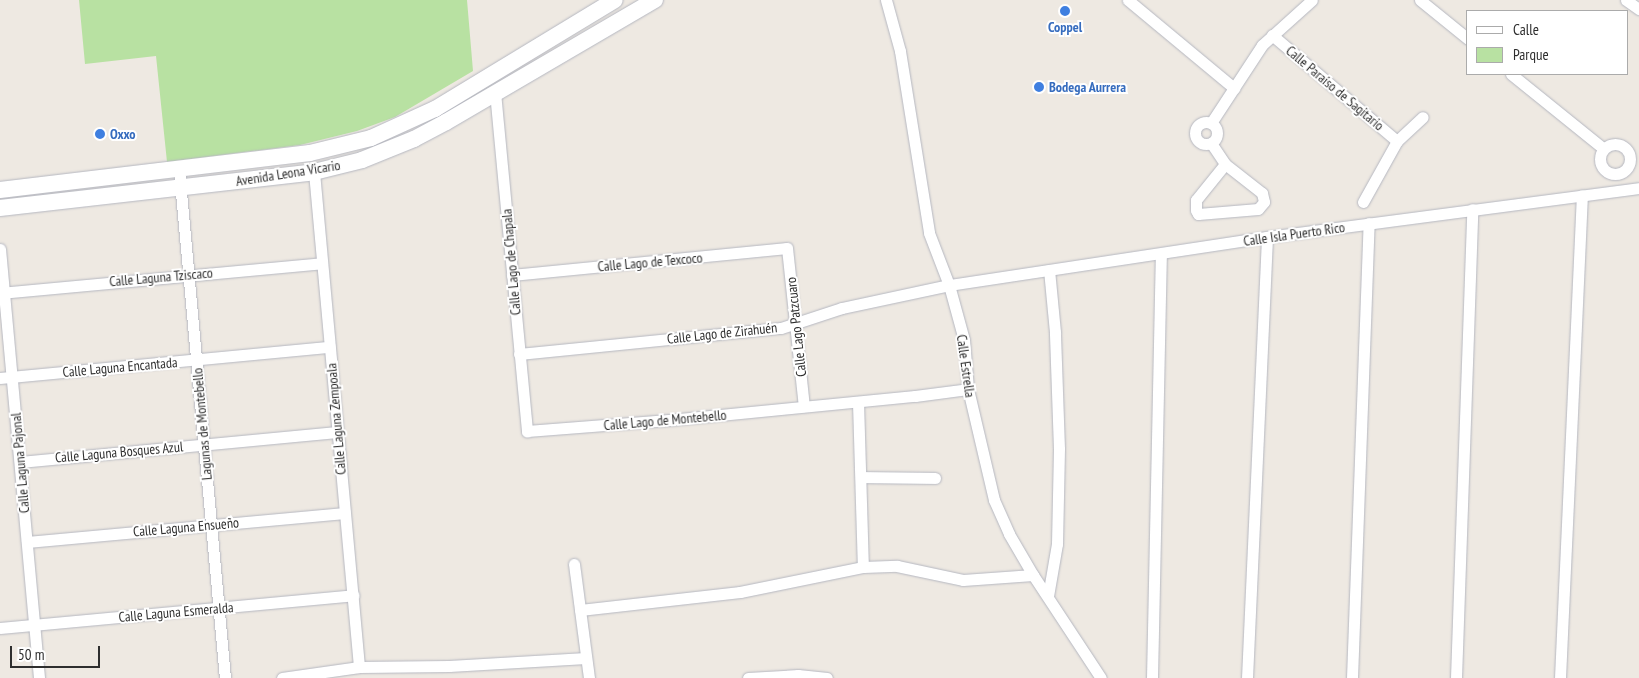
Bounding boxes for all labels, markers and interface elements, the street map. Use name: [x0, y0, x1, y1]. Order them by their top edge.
marker: Coppel: [1059, 5, 1071, 17]
legend: [1466, 10, 1629, 75]
place label: Coppel: [1048, 19, 1082, 35]
text: Calle: [1513, 20, 1539, 39]
street label: Calle Paraíso de Sagitario: [1283, 42, 1387, 134]
text: Parque: [1513, 45, 1549, 64]
place label: Bodega Aurrera: [1049, 79, 1127, 95]
marker: Bodega Aurrera: [1033, 81, 1045, 93]
place label: Oxxo: [110, 126, 136, 142]
marker: Oxxo: [94, 128, 106, 140]
street label: Avenida Leona Vicario: [234, 156, 342, 190]
street label: Calle Lago de Chapala: [498, 208, 524, 316]
street label: Calle Isla Puerto Rico: [1242, 219, 1346, 249]
street label: Calle Lago de Texcoco: [597, 249, 703, 275]
street label: Calle Laguna Tziscaco: [108, 264, 214, 290]
street label: Calle Lago Patzcuaro: [782, 276, 810, 378]
street label: Calle Lago de Zirahuén: [666, 319, 778, 347]
street label: Calle Estrella: [953, 333, 979, 399]
street label: Calle Laguna Encantada: [62, 354, 178, 380]
street label: Calle Laguna Zempoala: [323, 362, 349, 476]
street label: Lagunas de Montebello: [189, 367, 215, 481]
street label: Calle Lago de Montebello: [603, 406, 727, 434]
street label: Calle Laguna Pajonal: [7, 412, 33, 514]
street label: Calle Laguna Bosques Azul: [54, 438, 184, 466]
street label: Calle Laguna Ensueño: [132, 514, 240, 540]
street label: Calle Laguna Esmeralda: [118, 599, 234, 625]
scale bar: [12, 636, 102, 668]
text: 50 m: [18, 645, 44, 664]

